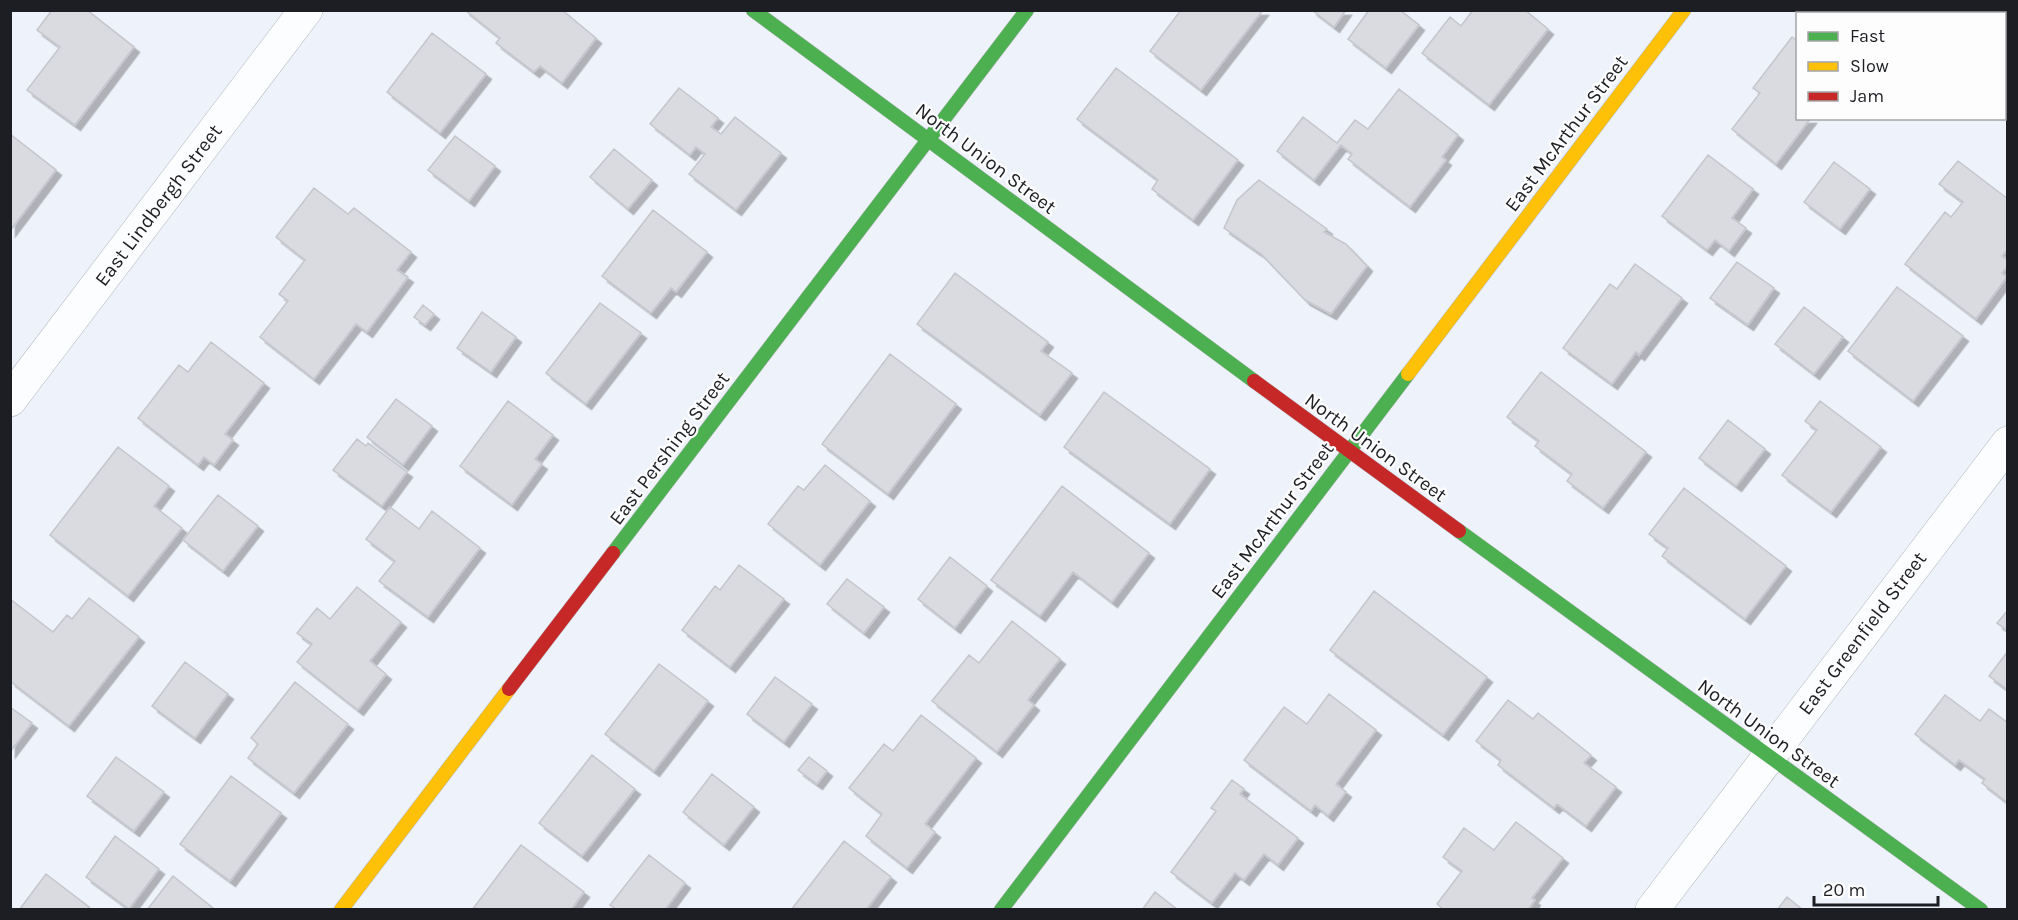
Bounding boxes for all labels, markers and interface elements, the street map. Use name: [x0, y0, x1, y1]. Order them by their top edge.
legend: [1796, 12, 2006, 120]
text: Fast: [1850, 25, 1885, 47]
street label: East McArthur Street: [1500, 50, 1633, 216]
text: Slow: [1850, 55, 1889, 77]
text: Jam: [1850, 85, 1884, 107]
street label: North Union Street: [911, 98, 1061, 219]
street label: East Lindbergh Street: [90, 120, 227, 291]
street label: East Pershing Street: [605, 367, 735, 529]
street label: North Union Street: [1300, 388, 1452, 507]
street label: East McArthur Street: [1206, 437, 1339, 603]
street label: East Greenfield Street: [1794, 547, 1931, 719]
street label: North Union Street: [1693, 674, 1845, 793]
scale bar: [1814, 869, 1938, 907]
text: 20 m: [1823, 879, 1865, 901]

